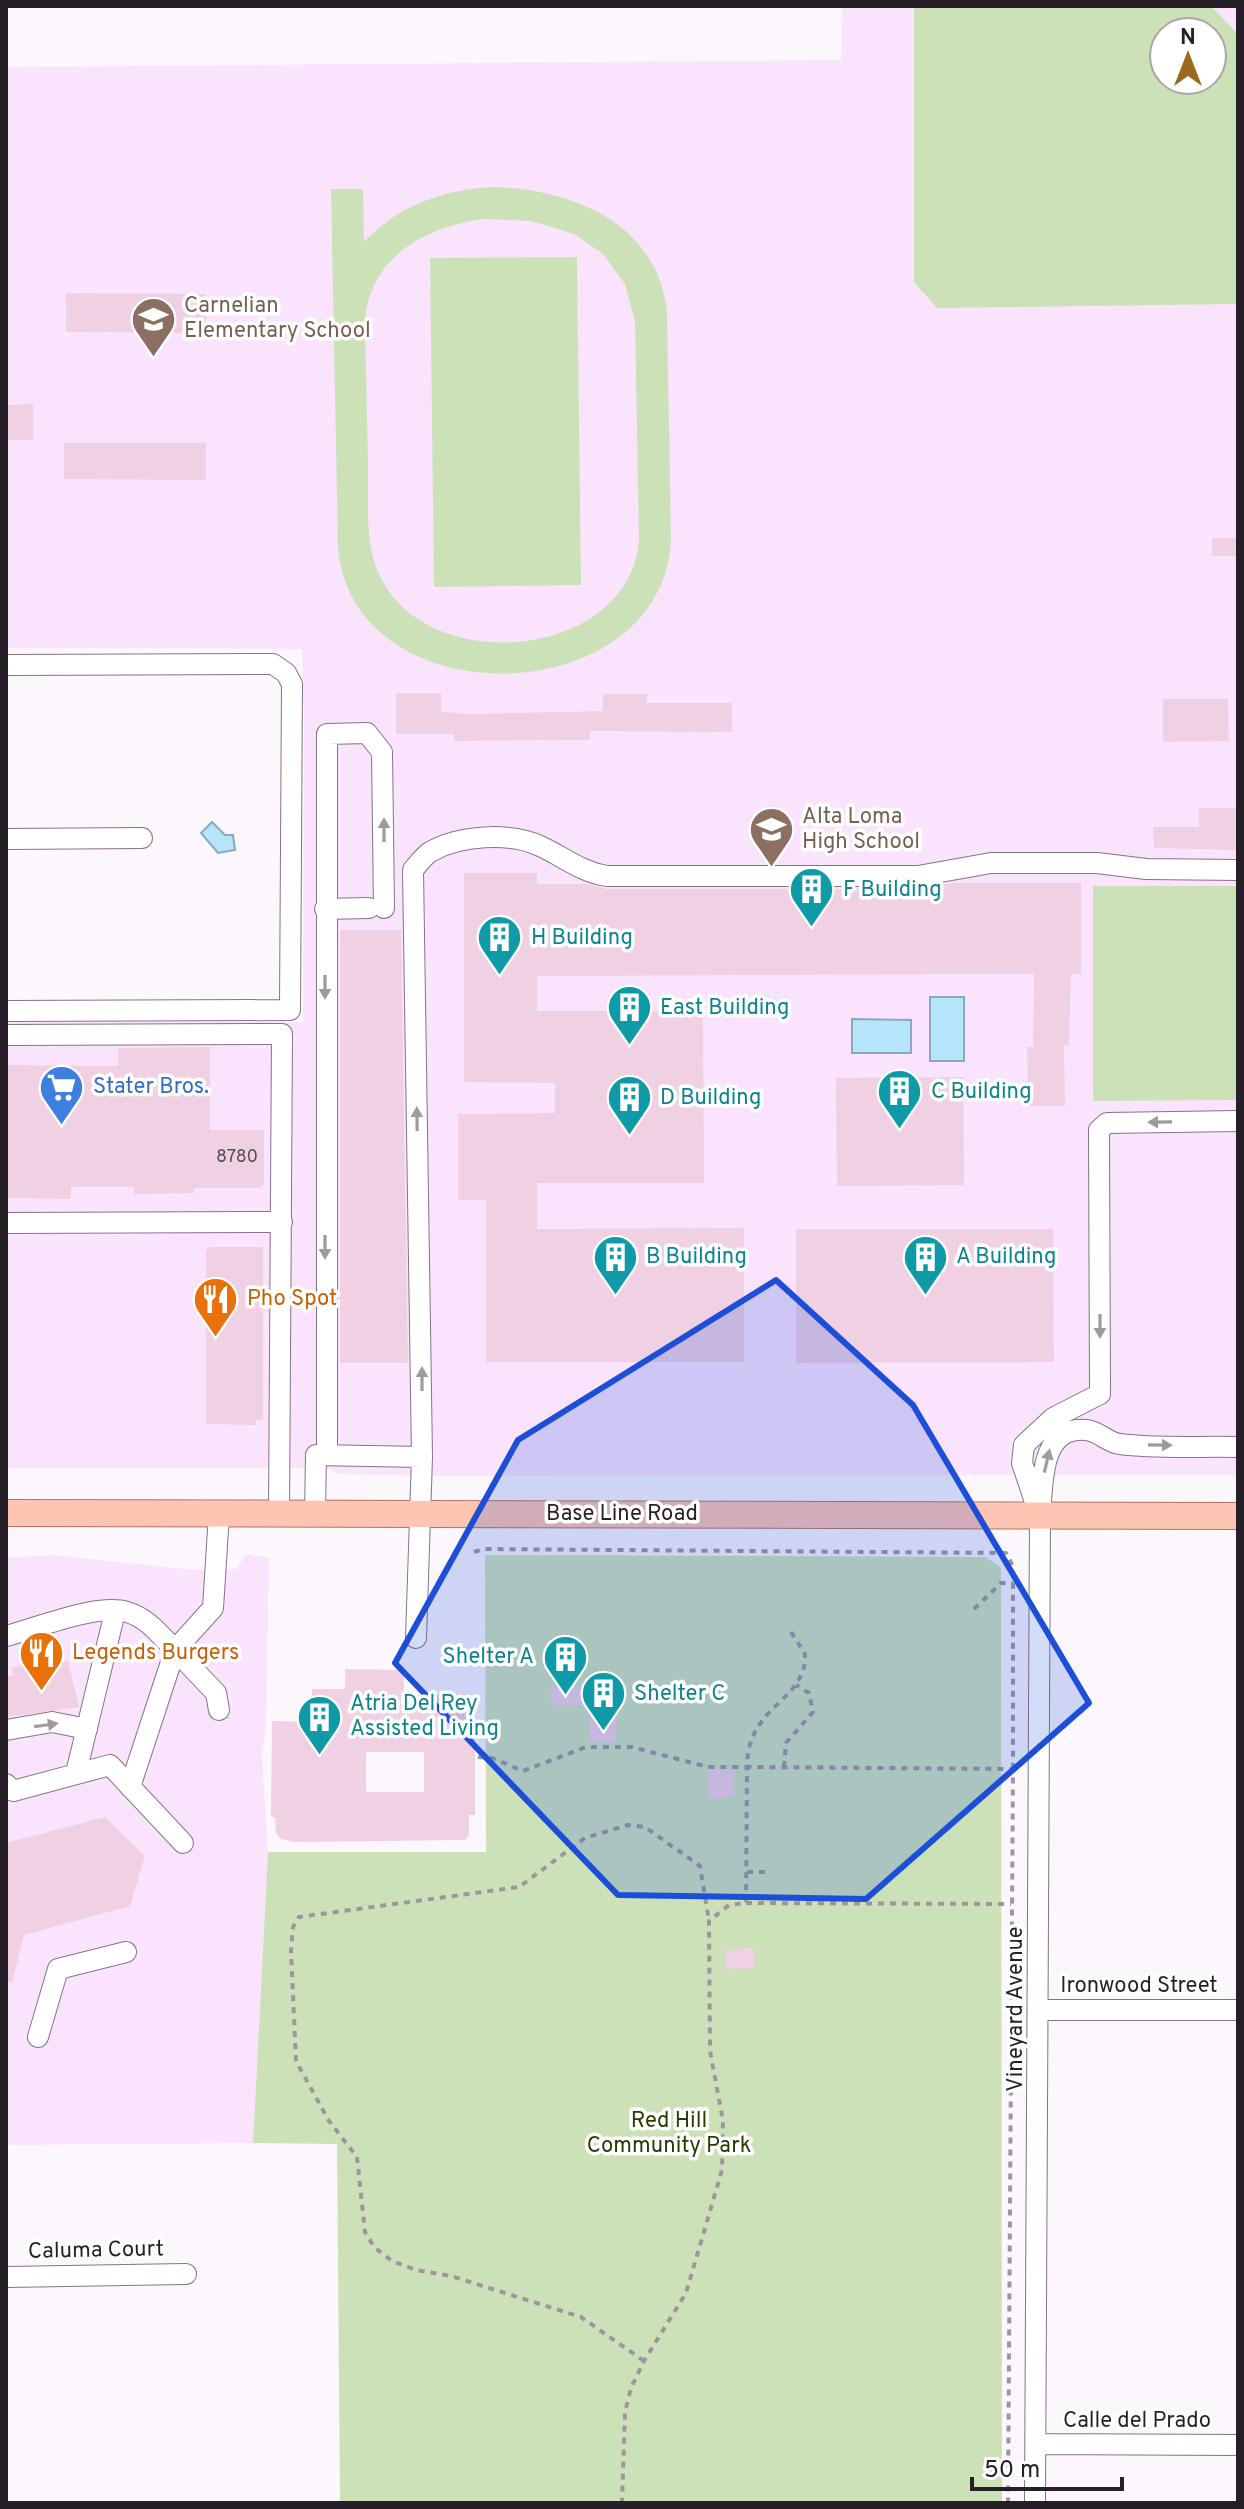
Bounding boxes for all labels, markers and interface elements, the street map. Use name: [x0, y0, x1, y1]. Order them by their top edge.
north arrow: [1148, 16, 1228, 96]
text: N: [1180, 25, 1196, 52]
place label: Carnelian Elementary School: [184, 293, 371, 345]
school or university icon: Carnelian Elementary School: [129, 295, 177, 358]
place label: Alta Loma High School: [802, 804, 920, 856]
school or university icon: Alta Loma High School: [747, 806, 795, 869]
one-way arrow: [378, 817, 390, 842]
building icon: F Building: [788, 866, 836, 929]
place label: F Building: [843, 877, 942, 904]
building icon: H Building: [476, 914, 524, 977]
place label: H Building: [531, 925, 633, 952]
one-way arrow: [319, 975, 331, 1000]
building icon: East Building: [605, 984, 653, 1047]
place label: East Building: [660, 995, 789, 1022]
supermarket icon: Stater Bros.: [38, 1063, 86, 1126]
building icon: C Building: [876, 1068, 924, 1131]
place label: Stater Bros.: [93, 1074, 209, 1101]
building icon: D Building: [605, 1074, 653, 1137]
place label: C Building: [931, 1079, 1032, 1106]
place label: D Building: [660, 1085, 761, 1112]
one-way arrow: [410, 1106, 423, 1131]
one-way arrow: [1147, 1116, 1172, 1128]
house number: 8780: [216, 1146, 258, 1169]
building icon: B Building: [591, 1233, 639, 1296]
building icon: A Building: [901, 1233, 949, 1296]
one-way arrow: [319, 1235, 331, 1260]
place label: B Building: [646, 1244, 747, 1271]
place label: A Building: [956, 1244, 1056, 1271]
restaurant icon: Pho Spot: [192, 1275, 240, 1338]
place label: Pho Spot: [247, 1286, 337, 1313]
one-way arrow: [1094, 1314, 1106, 1339]
one-way arrow: [416, 1366, 428, 1391]
one-way arrow: [1148, 1439, 1173, 1451]
one-way arrow: [1041, 1448, 1054, 1473]
street label: Base Line Road: [546, 1501, 698, 1528]
restaurant icon: Legends Burgers: [17, 1629, 65, 1692]
building icon: Shelter A: [541, 1633, 589, 1696]
place label: Legends Burgers: [72, 1640, 239, 1667]
place label: Shelter A: [443, 1644, 534, 1671]
building icon: Shelter C: [579, 1670, 627, 1733]
place label: Shelter C: [634, 1681, 726, 1708]
place label: Atria Del Rey Assisted Living: [350, 1691, 499, 1743]
building icon: Atria Del Rey Assisted Living: [295, 1693, 343, 1756]
one-way arrow: [34, 1718, 59, 1731]
street label: Vineyard Avenue: [1003, 1926, 1030, 2092]
street label: Ironwood Street: [1060, 1973, 1218, 2000]
park label: Red Hill Community Park: [587, 2108, 751, 2160]
street label: Caluma Court: [28, 2236, 164, 2266]
street label: Calle del Prado: [1063, 2408, 1211, 2435]
scale bar: [972, 2441, 1122, 2491]
text: 50 m: [984, 2456, 1040, 2486]

